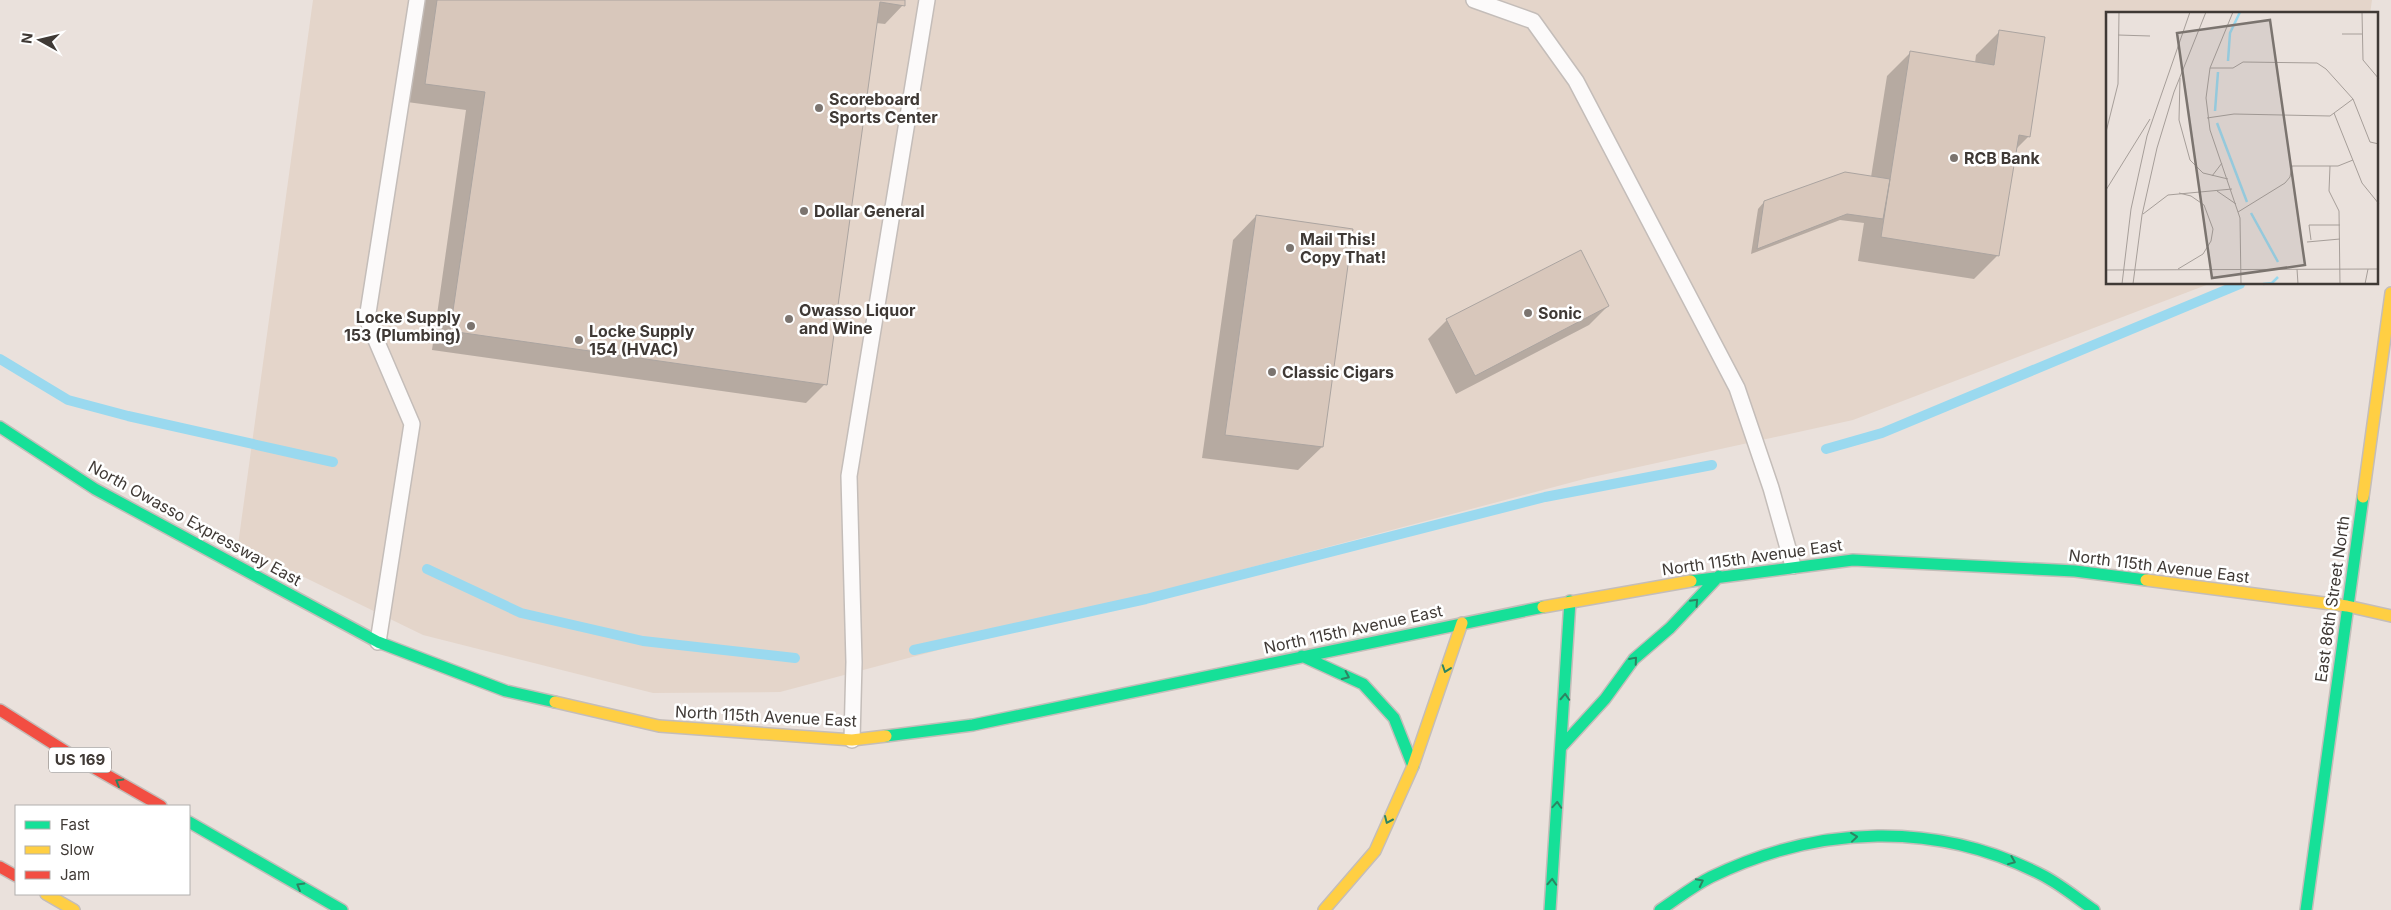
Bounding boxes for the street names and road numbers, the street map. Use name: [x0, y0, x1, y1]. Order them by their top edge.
street label: North Owasso Expressway East: [85, 456, 305, 590]
street label: East 86th Street North: [2310, 514, 2354, 684]
street label: North 115th Avenue East: [1660, 534, 1844, 580]
street label: North 115th Avenue East: [2067, 545, 2251, 587]
street label: North 115th Avenue East: [1262, 600, 1444, 658]
street label: North 115th Avenue East: [675, 701, 857, 731]
road number: US 169: [49, 748, 111, 772]

